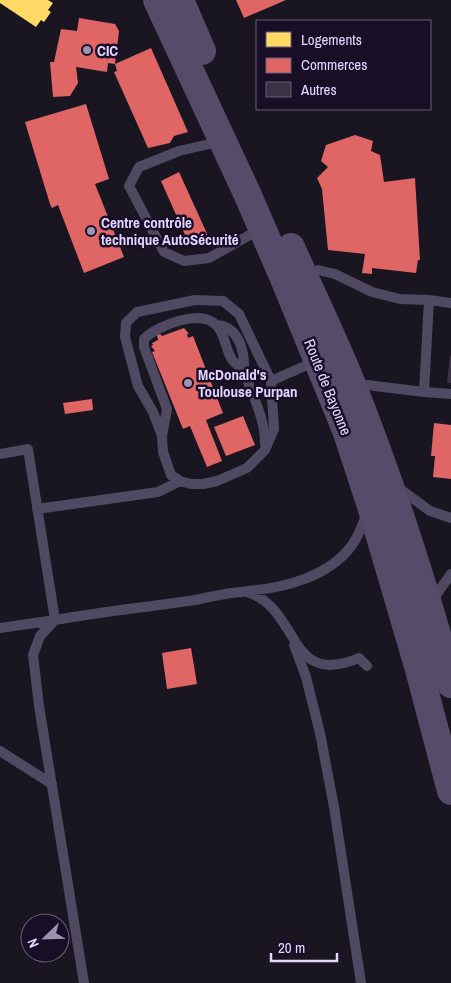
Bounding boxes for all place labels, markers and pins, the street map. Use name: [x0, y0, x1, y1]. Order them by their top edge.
place label: CIC: [97, 40, 118, 61]
marker: CIC: [81, 44, 93, 56]
place label: Centre contrôle technique AutoSécurité: [101, 212, 239, 250]
marker: Centre contrôle technique AutoSécurité: [85, 225, 97, 237]
place label: McDonald's Toulouse Purpan: [198, 364, 298, 402]
marker: McDonald's Toulouse Purpan: [182, 377, 194, 389]

